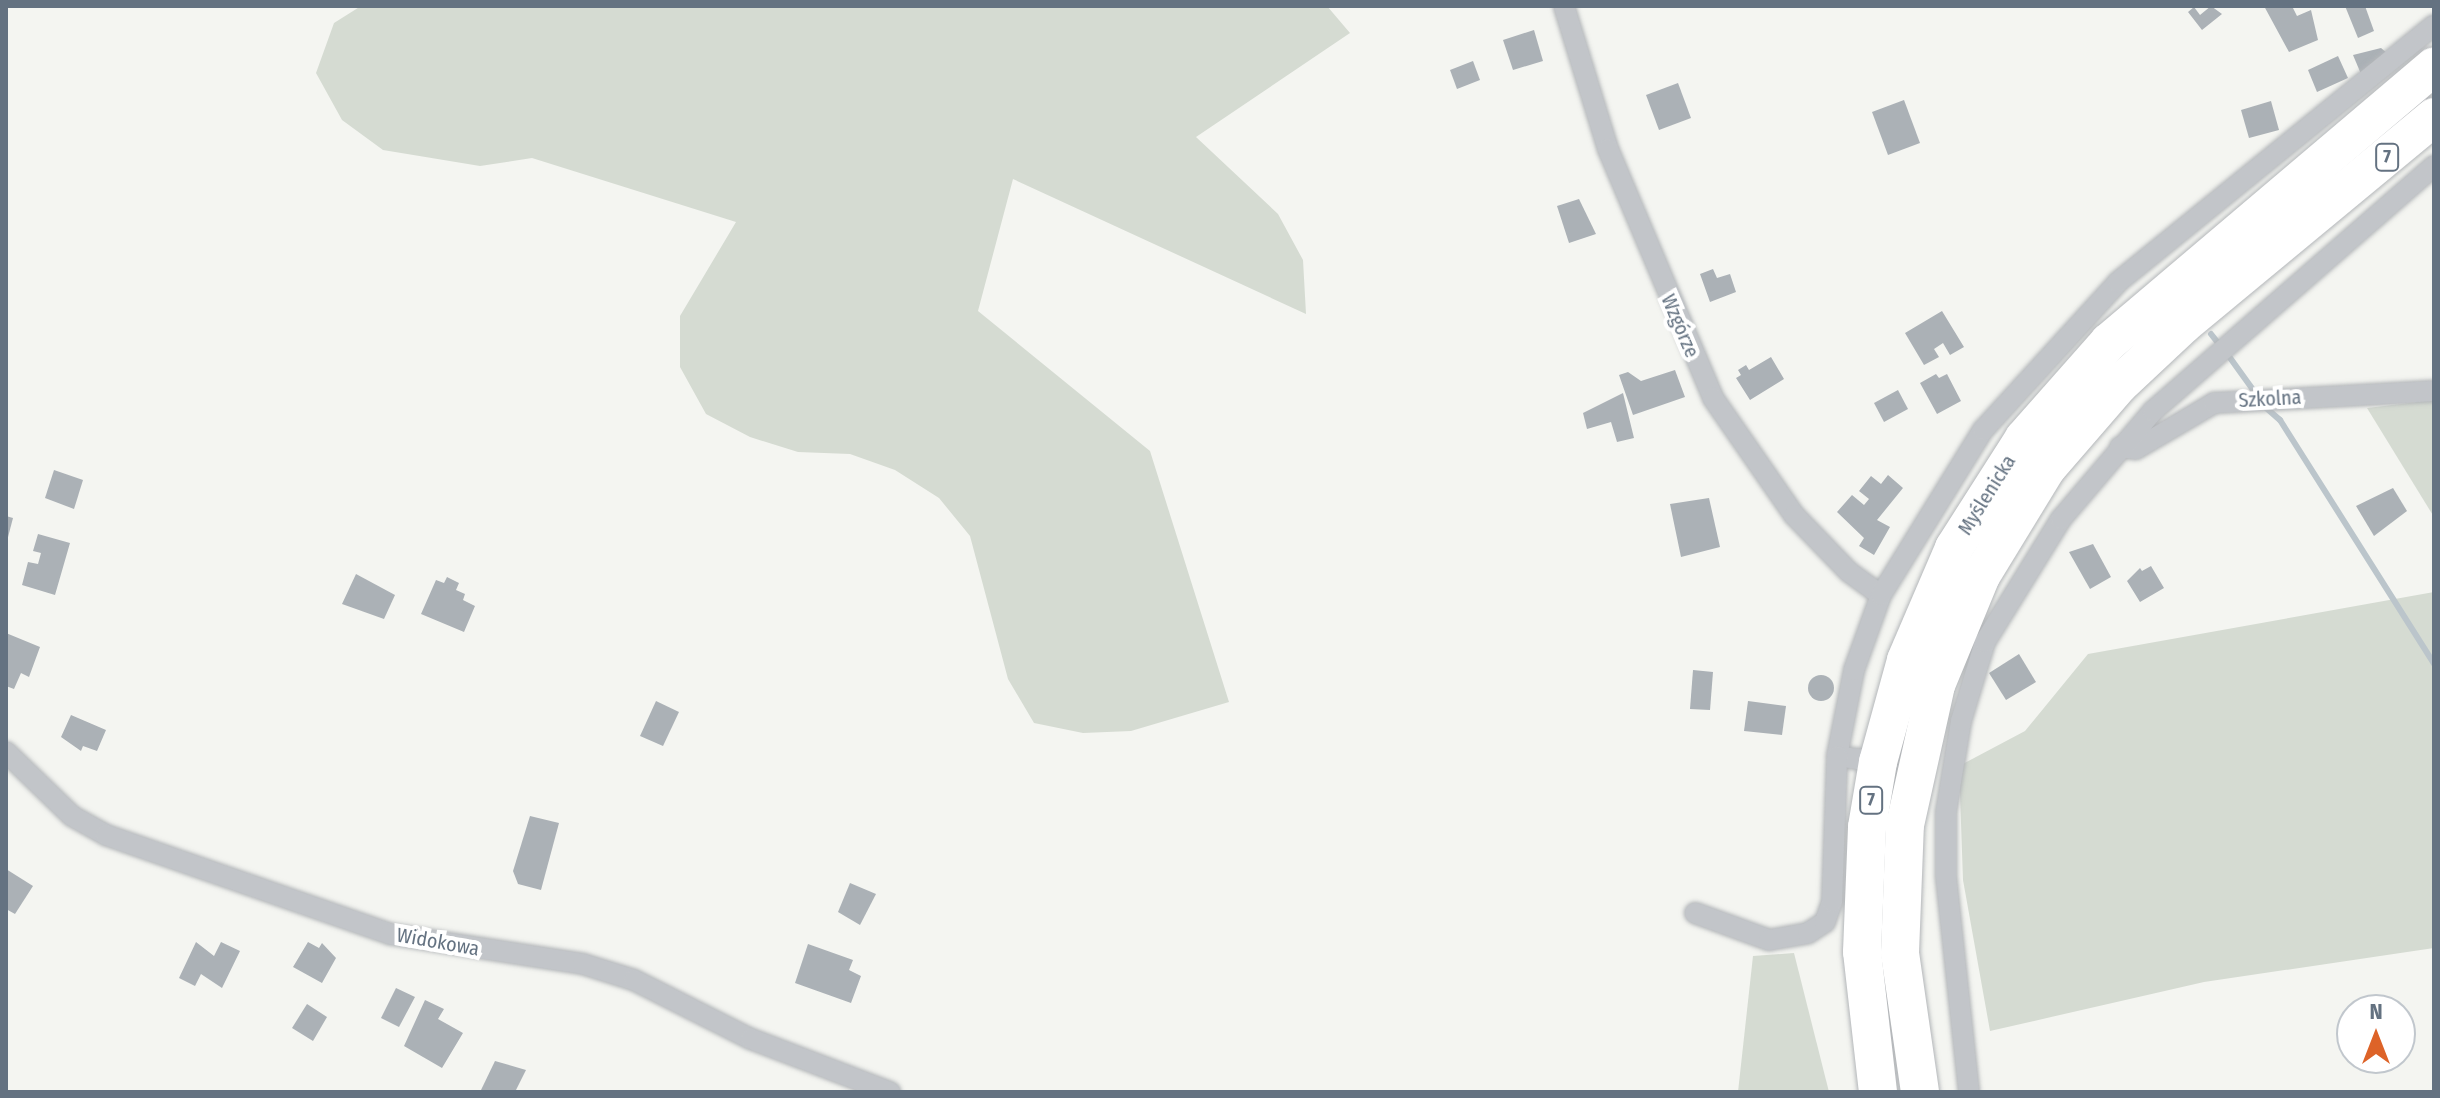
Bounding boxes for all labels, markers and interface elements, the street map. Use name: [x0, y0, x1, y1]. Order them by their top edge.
road number: 7: [2375, 143, 2399, 171]
street label: Wzgórze: [1656, 291, 1704, 361]
street label: Szkolna: [2238, 385, 2302, 413]
street label: Myślenicka: [1953, 451, 2021, 539]
road number: 7: [1859, 786, 1883, 814]
street label: Widokowa: [395, 923, 481, 961]
north arrow: [2336, 994, 2416, 1074]
text: N: [2369, 998, 2383, 1025]

